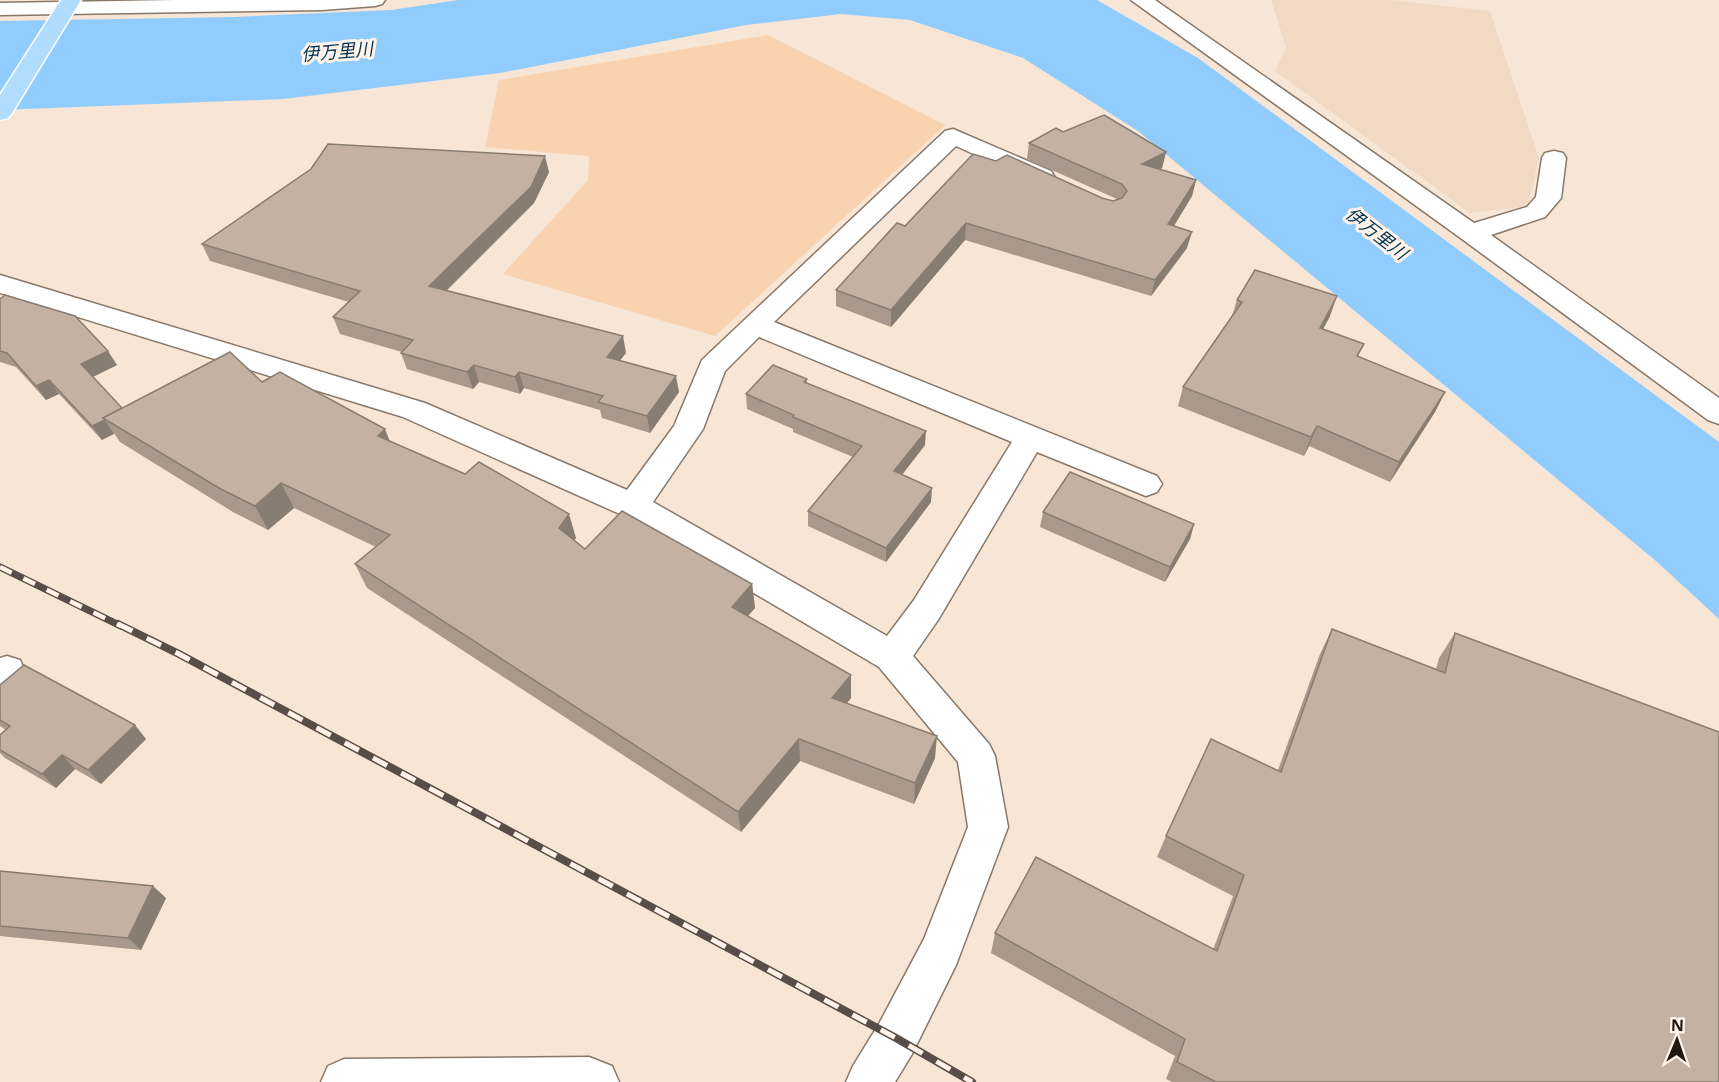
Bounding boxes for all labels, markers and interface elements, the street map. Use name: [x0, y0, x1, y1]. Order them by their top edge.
water label: 伊万里川: [300, 36, 376, 66]
water label: 伊万里川: [1341, 201, 1414, 266]
north arrow: [1647, 1010, 1707, 1070]
text: N: [1671, 1014, 1684, 1036]

